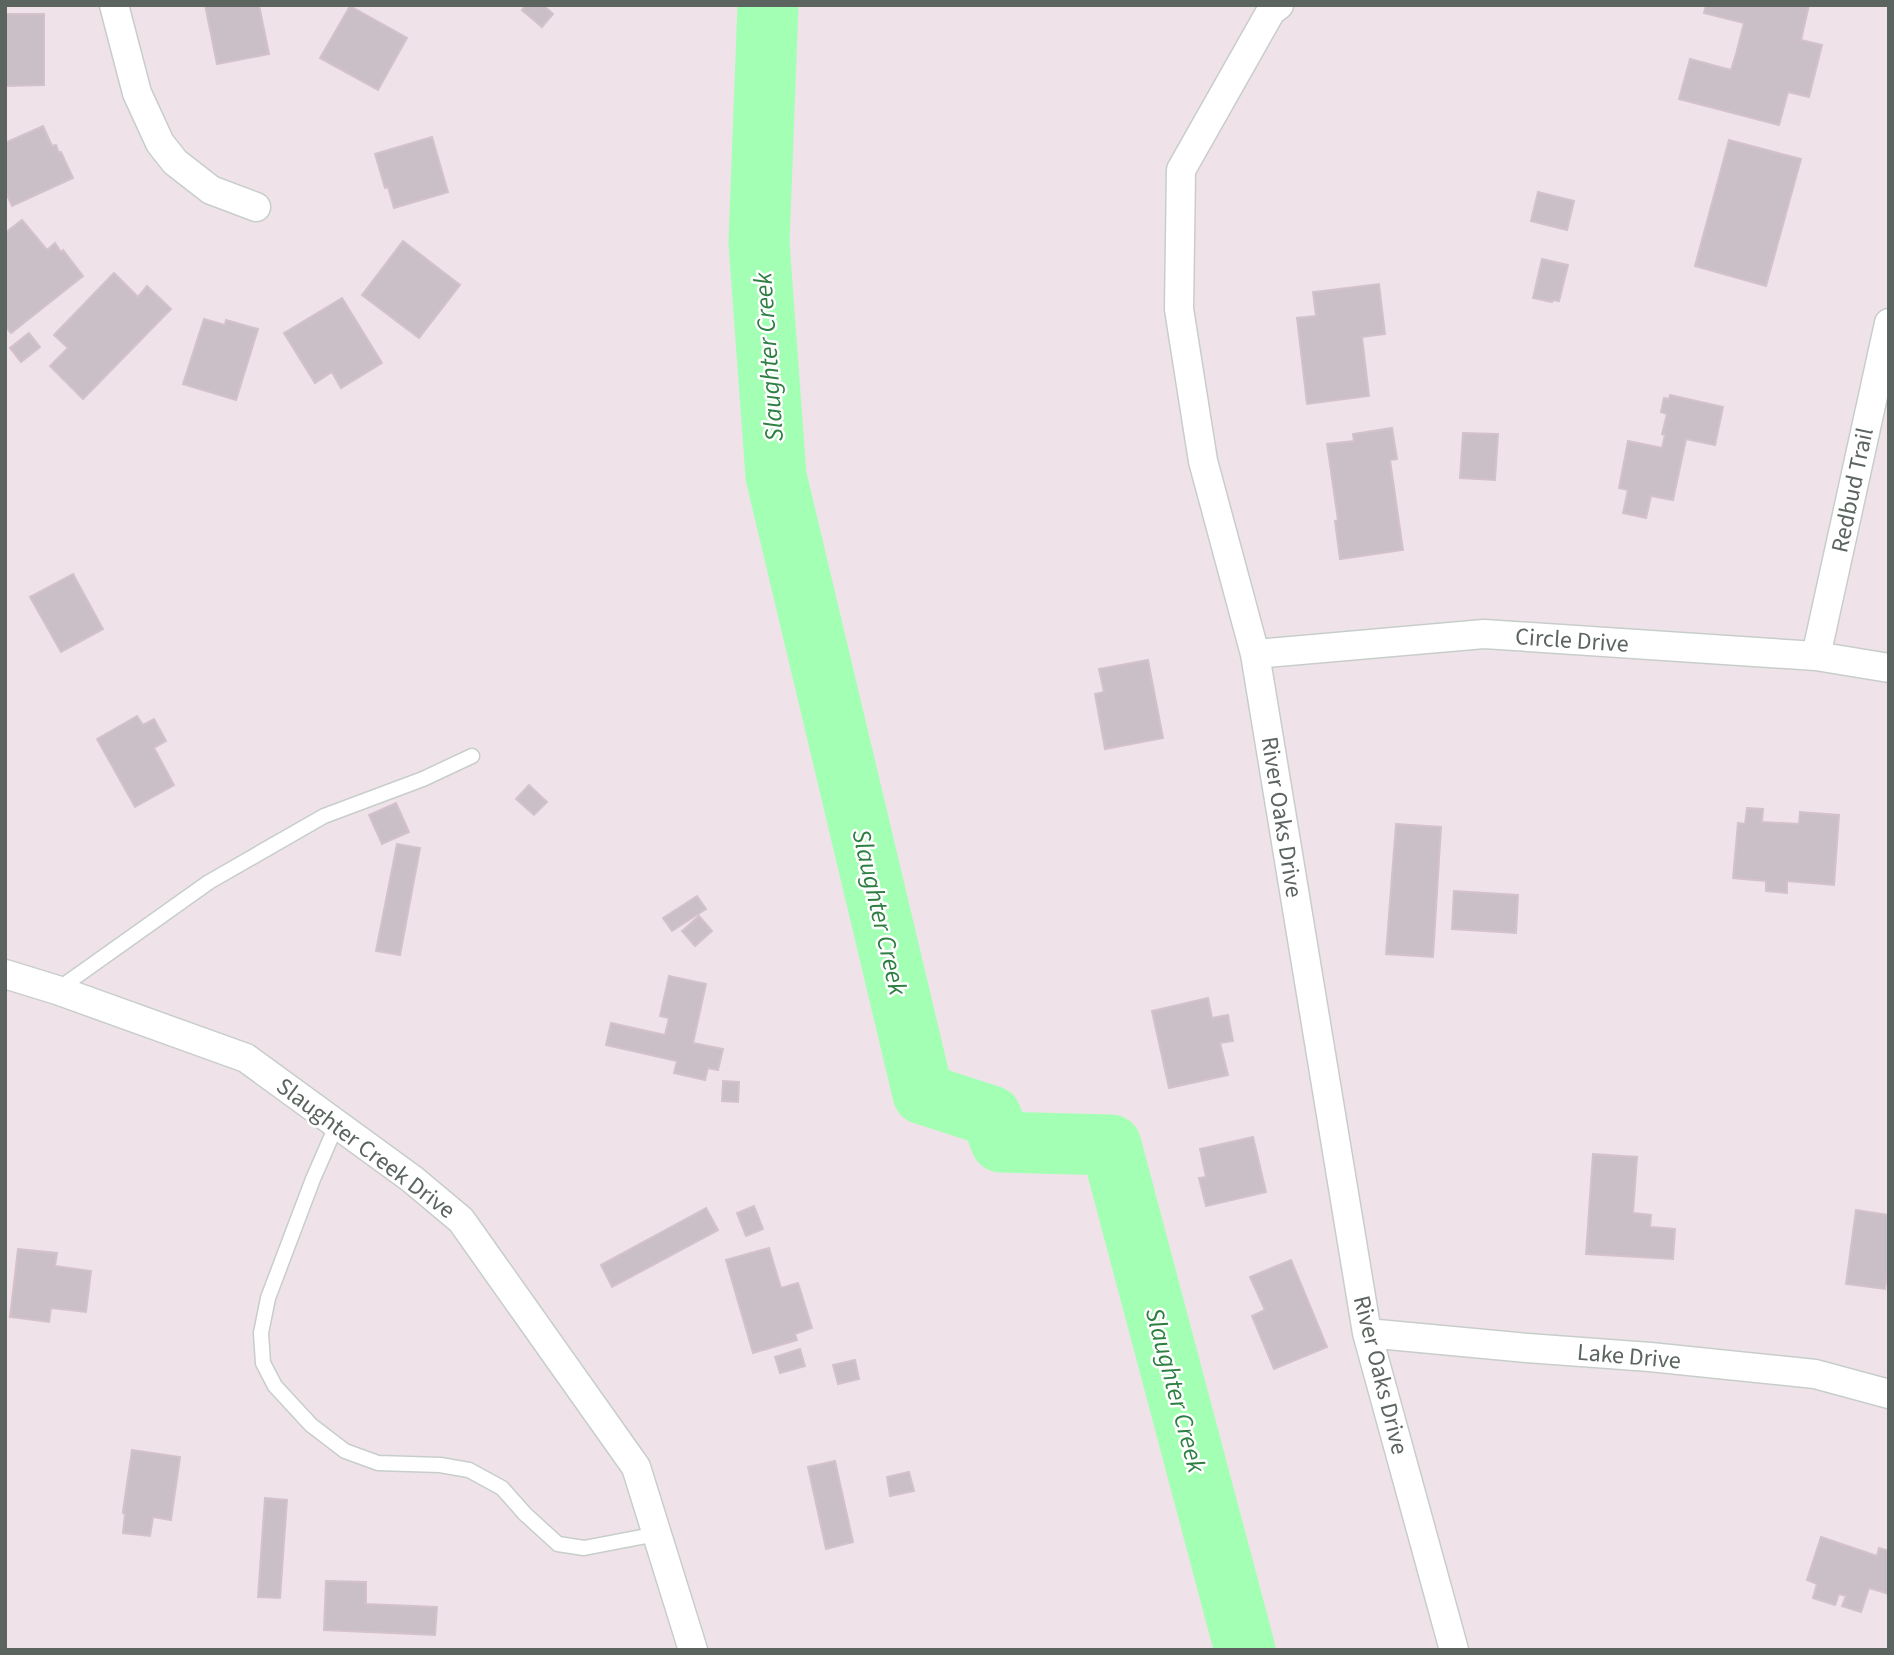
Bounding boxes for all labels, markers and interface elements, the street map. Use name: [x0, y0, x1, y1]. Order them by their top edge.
water label: Slaughter Creek: [744, 271, 793, 443]
street label: Redbud Trail: [1822, 424, 1883, 556]
street label: Circle Drive: [1514, 619, 1630, 662]
street label: River Oaks Drive: [1252, 734, 1312, 900]
water label: Slaughter Creek: [842, 825, 917, 999]
street label: Slaughter Creek Drive: [269, 1069, 463, 1227]
street label: River Oaks Drive: [1344, 1292, 1417, 1458]
water label: Slaughter Creek: [1136, 1303, 1215, 1477]
street label: Lake Drive: [1576, 1335, 1682, 1378]

